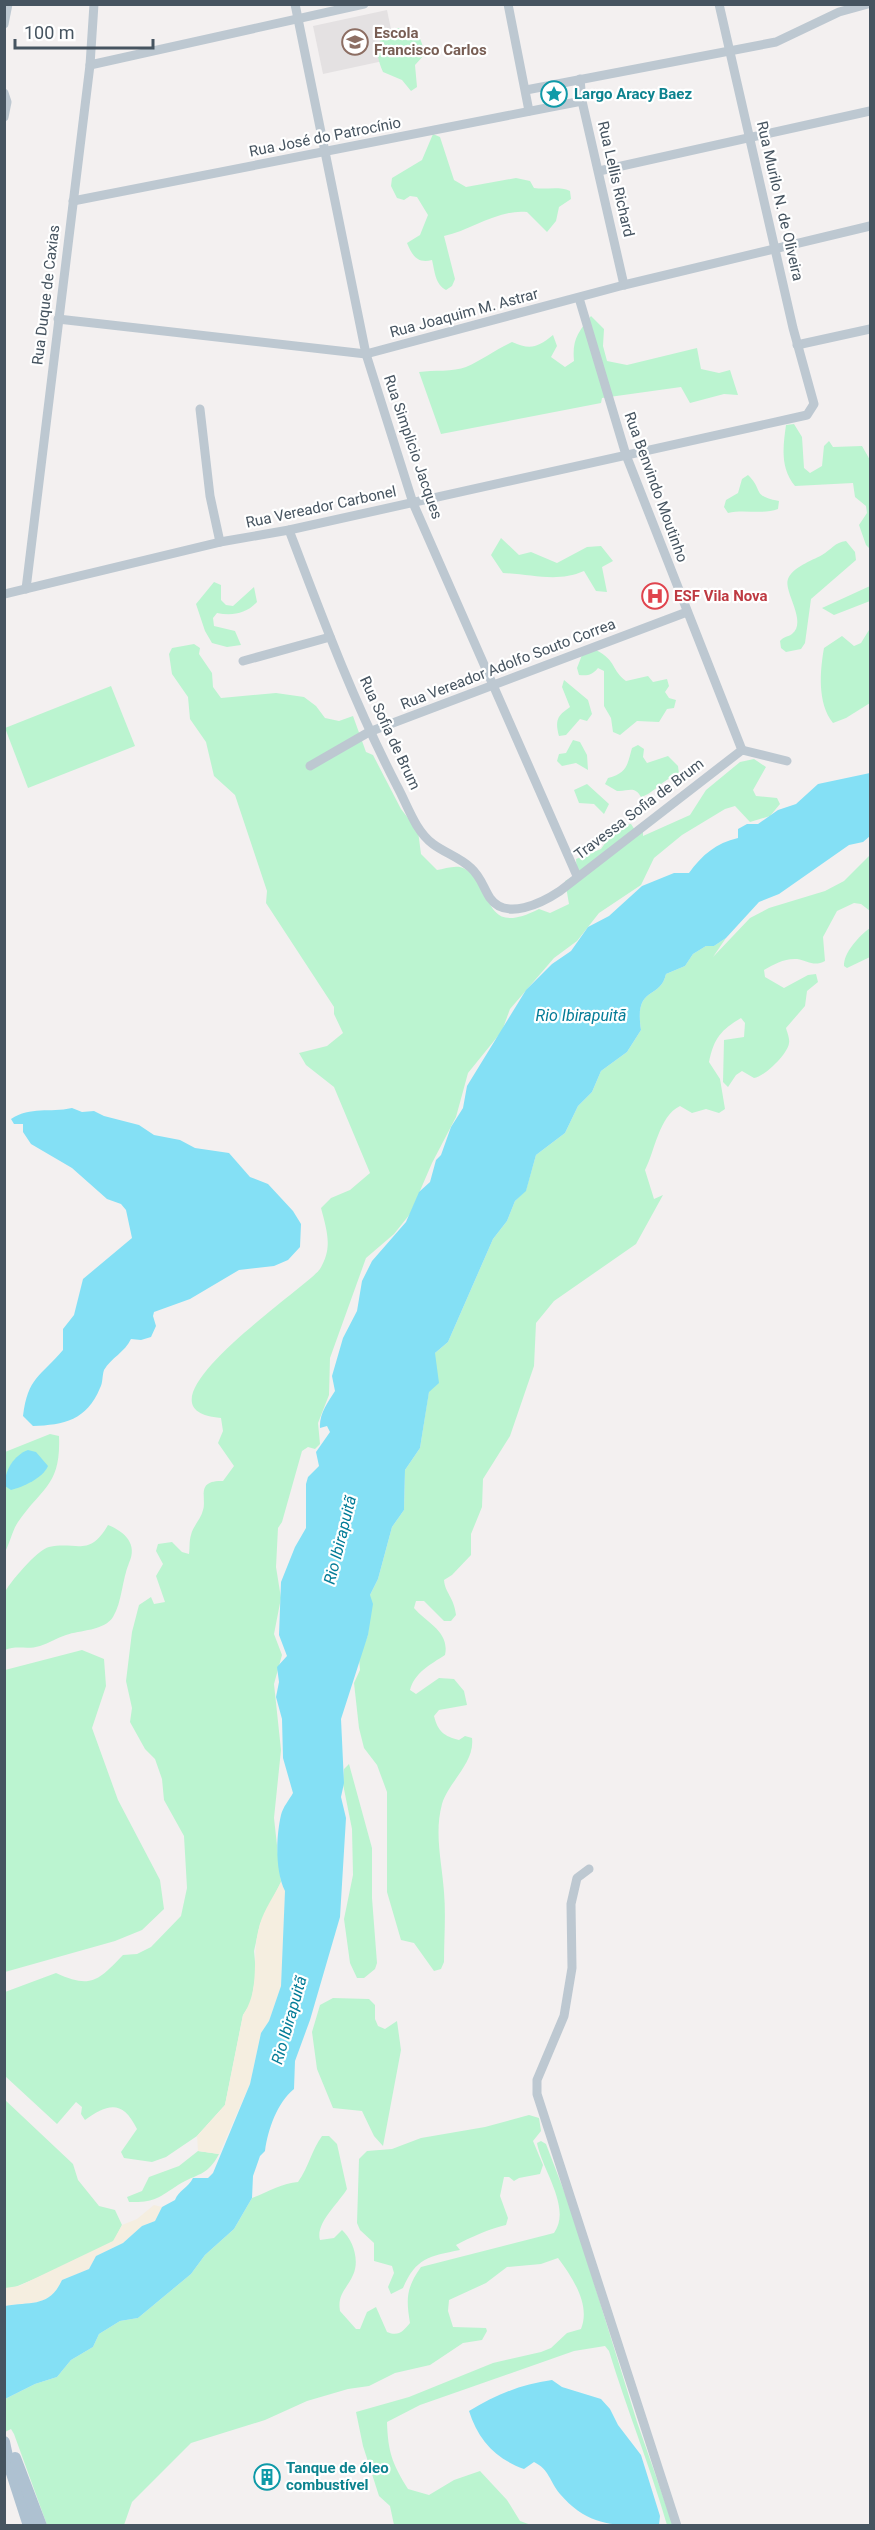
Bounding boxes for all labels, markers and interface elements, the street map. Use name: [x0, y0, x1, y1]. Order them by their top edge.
scale bar: [15, 12, 153, 50]
text: 100 m: [24, 22, 75, 43]
place label: Escola Francisco Carlos: [374, 24, 487, 59]
school or university icon: Escola Francisco Carlos: [340, 27, 370, 57]
place icon: Largo Aracy Baez: [539, 79, 569, 109]
place label: Largo Aracy Baez: [574, 85, 692, 103]
street label: Rua José do Patrocínio: [248, 113, 402, 161]
street label: Rua Lellis Richard: [594, 119, 638, 239]
street label: Rua Murilo N. de Oliveira: [753, 119, 807, 283]
street label: Rua Duque de Caxias: [28, 224, 64, 366]
street label: Rua Joaquim M. Astrar: [388, 285, 540, 341]
street label: Rua Simplicio Jacques: [380, 373, 446, 521]
street label: Rua Benvindo Moutinho: [620, 409, 692, 565]
street label: Rua Vereador Carbonel: [244, 482, 398, 532]
hospital icon: ESF Vila Nova: [640, 581, 670, 611]
place label: ESF Vila Nova: [674, 587, 768, 605]
street label: Rua Vereador Adolfo Souto Correa: [398, 615, 618, 713]
street label: Rua Sofia de Brum: [356, 673, 424, 793]
street label: Travessa Sofia de Brum: [571, 754, 707, 864]
water label: Rio Ibirapuitã: [536, 1006, 627, 1025]
water label: Rio Ibirapuitã: [320, 1493, 360, 1586]
water label: Rio Ibirapuitã: [267, 1973, 311, 2066]
place label: Tanque de óleo combustível: [286, 2459, 389, 2494]
building icon: Tanque de óleo combustível: [252, 2462, 282, 2492]

